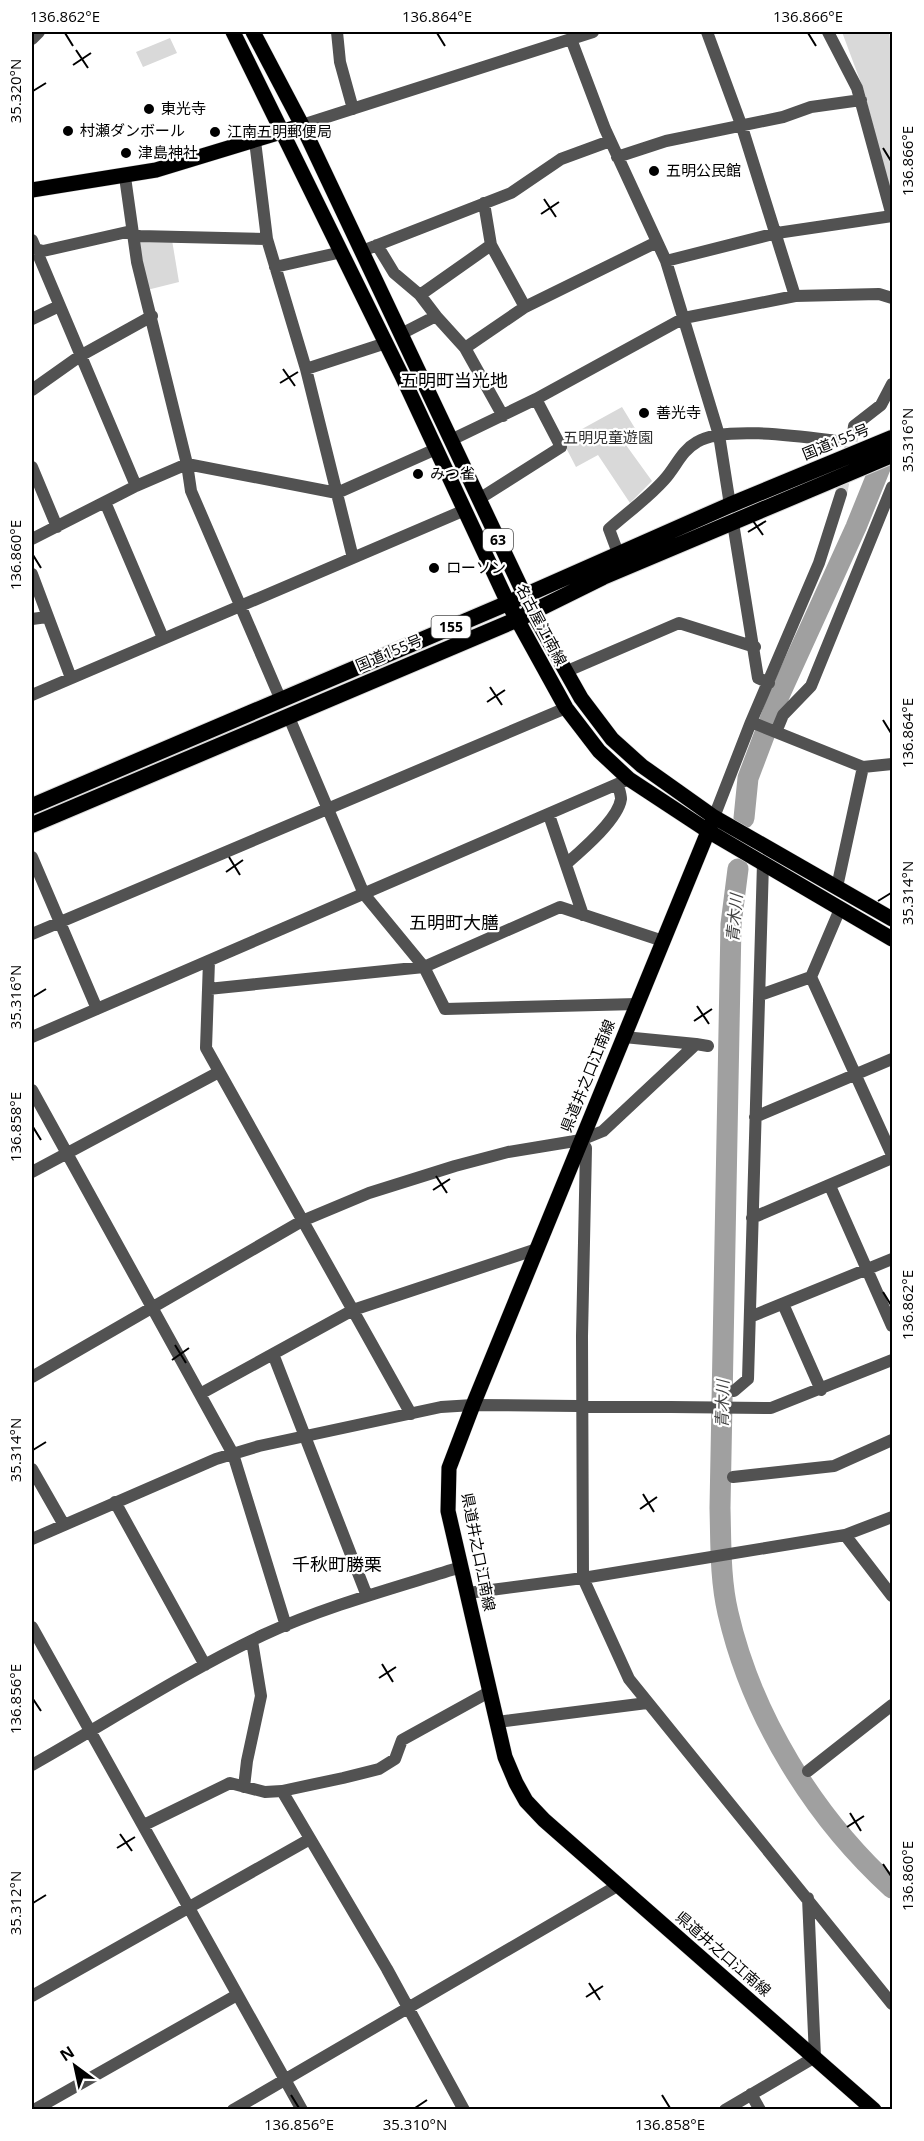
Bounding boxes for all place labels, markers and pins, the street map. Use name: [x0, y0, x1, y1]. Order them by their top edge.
place label: 東光寺: [161, 98, 206, 118]
marker: 東光寺: [142, 102, 156, 116]
place label: 村瀬ダンボール: [80, 120, 185, 140]
place label: 江南五明郵便局: [227, 121, 332, 141]
marker: 村瀬ダンボール: [61, 124, 75, 138]
marker: 江南五明郵便局: [208, 125, 222, 139]
place label: 津島神社: [138, 142, 198, 162]
marker: 津島神社: [119, 146, 133, 160]
place label: 五明公民館: [666, 160, 741, 180]
marker: 五明公民館: [647, 164, 661, 178]
place label: 善光寺: [656, 402, 701, 422]
marker: 善光寺: [637, 406, 651, 420]
place label: みつ雀: [430, 463, 475, 483]
marker: みつ雀: [411, 467, 425, 481]
place label: ローソン: [446, 557, 506, 577]
marker: ローソン: [427, 561, 441, 575]

